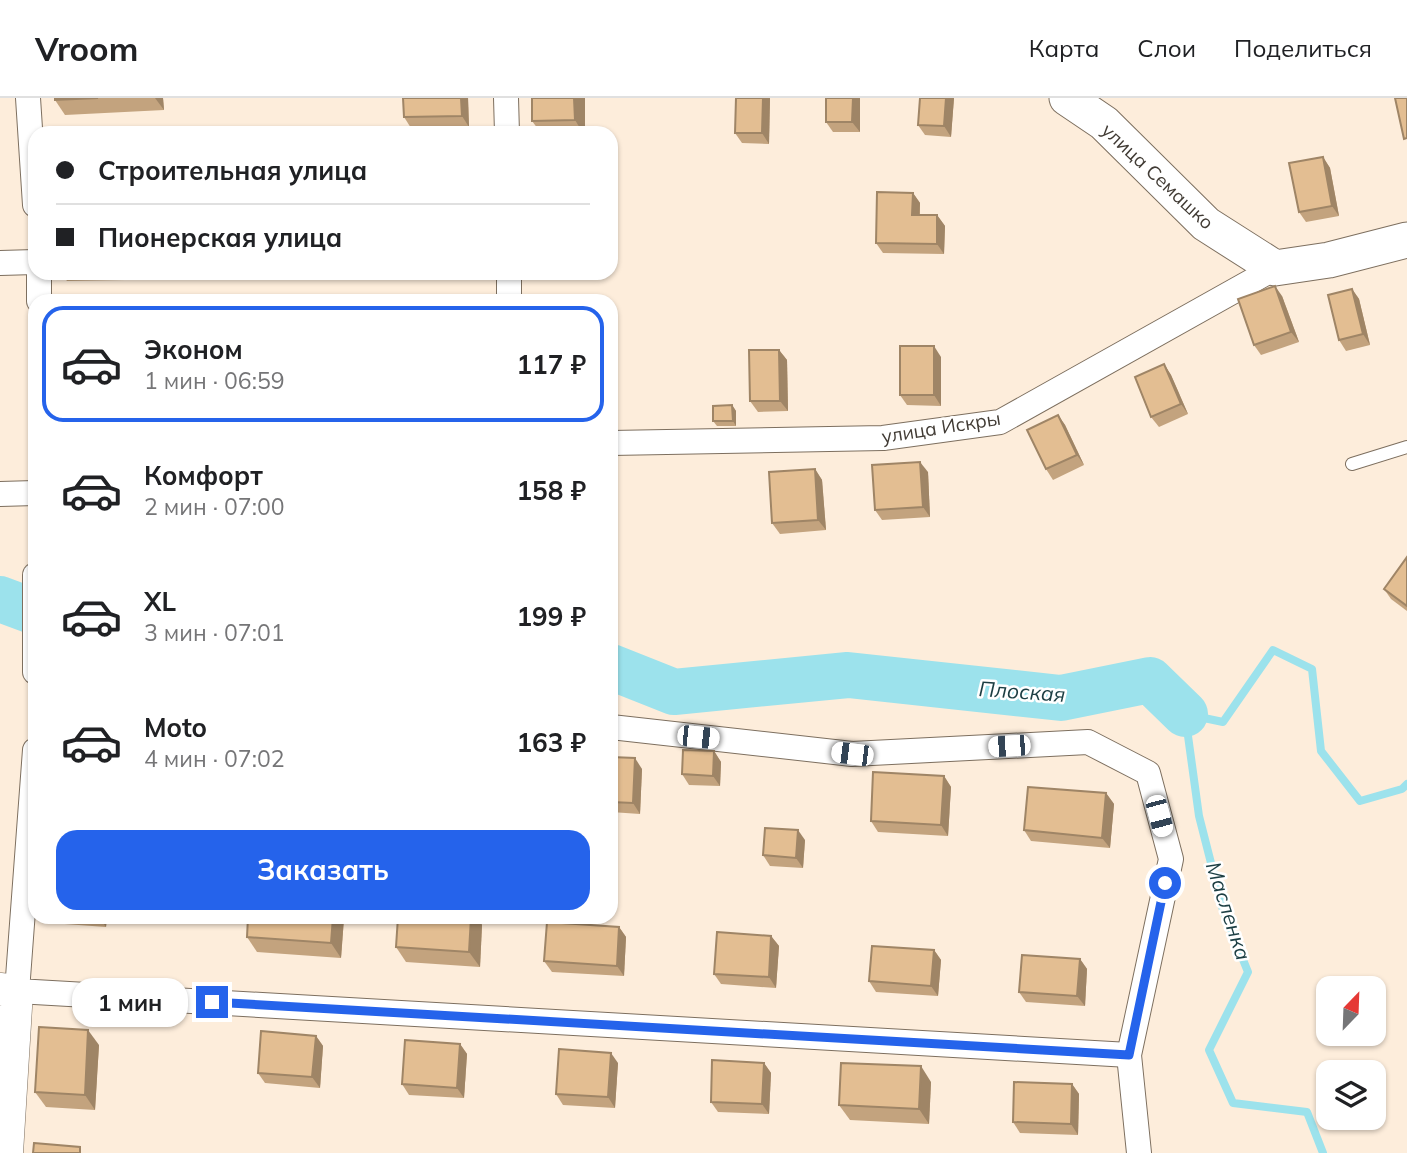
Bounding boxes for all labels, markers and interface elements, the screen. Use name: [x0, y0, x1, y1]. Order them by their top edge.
text: Vroom: [35, 28, 138, 69]
text: Карта: [1029, 33, 1099, 63]
text: Слои: [1137, 33, 1196, 63]
text: Поделиться: [1234, 33, 1372, 63]
street label: улица Семашко: [1097, 118, 1219, 234]
text: Строительная улица: [98, 154, 367, 187]
text: Пионерская улица: [98, 221, 342, 254]
icon: car: [60, 333, 123, 396]
text: Эконом: [144, 333, 243, 366]
text: 117 ₽: [516, 348, 586, 381]
text: 1 мин · 06:59: [144, 366, 284, 395]
street label: улица Искры: [880, 406, 1002, 448]
icon: car: [60, 459, 123, 522]
text: Комфорт: [144, 459, 263, 492]
text: 158 ₽: [516, 474, 586, 507]
text: 2 мин · 07:00: [144, 492, 284, 521]
icon: car: [60, 585, 123, 648]
text: XL: [144, 585, 176, 618]
text: 199 ₽: [516, 600, 586, 633]
text: 3 мин · 07:01: [144, 618, 284, 647]
water label: Плоская: [978, 675, 1066, 707]
icon: car: [60, 711, 123, 774]
text: Moto: [144, 711, 207, 744]
car: [677, 724, 720, 750]
text: 163 ₽: [516, 726, 586, 759]
car: [988, 734, 1031, 758]
car: [830, 741, 875, 767]
text: 4 мин · 07:02: [144, 744, 284, 773]
car: [1144, 793, 1175, 839]
button: Заказать: [56, 830, 590, 910]
water label: Масленка: [1201, 858, 1257, 963]
route start: [1149, 867, 1181, 899]
north arrow: [1316, 976, 1386, 1046]
map controls: [1316, 976, 1386, 1130]
callout: 1 мин: [72, 978, 188, 1026]
route end: [196, 986, 228, 1018]
text: 1 мин: [98, 988, 162, 1017]
button: layers: [1316, 1060, 1386, 1130]

